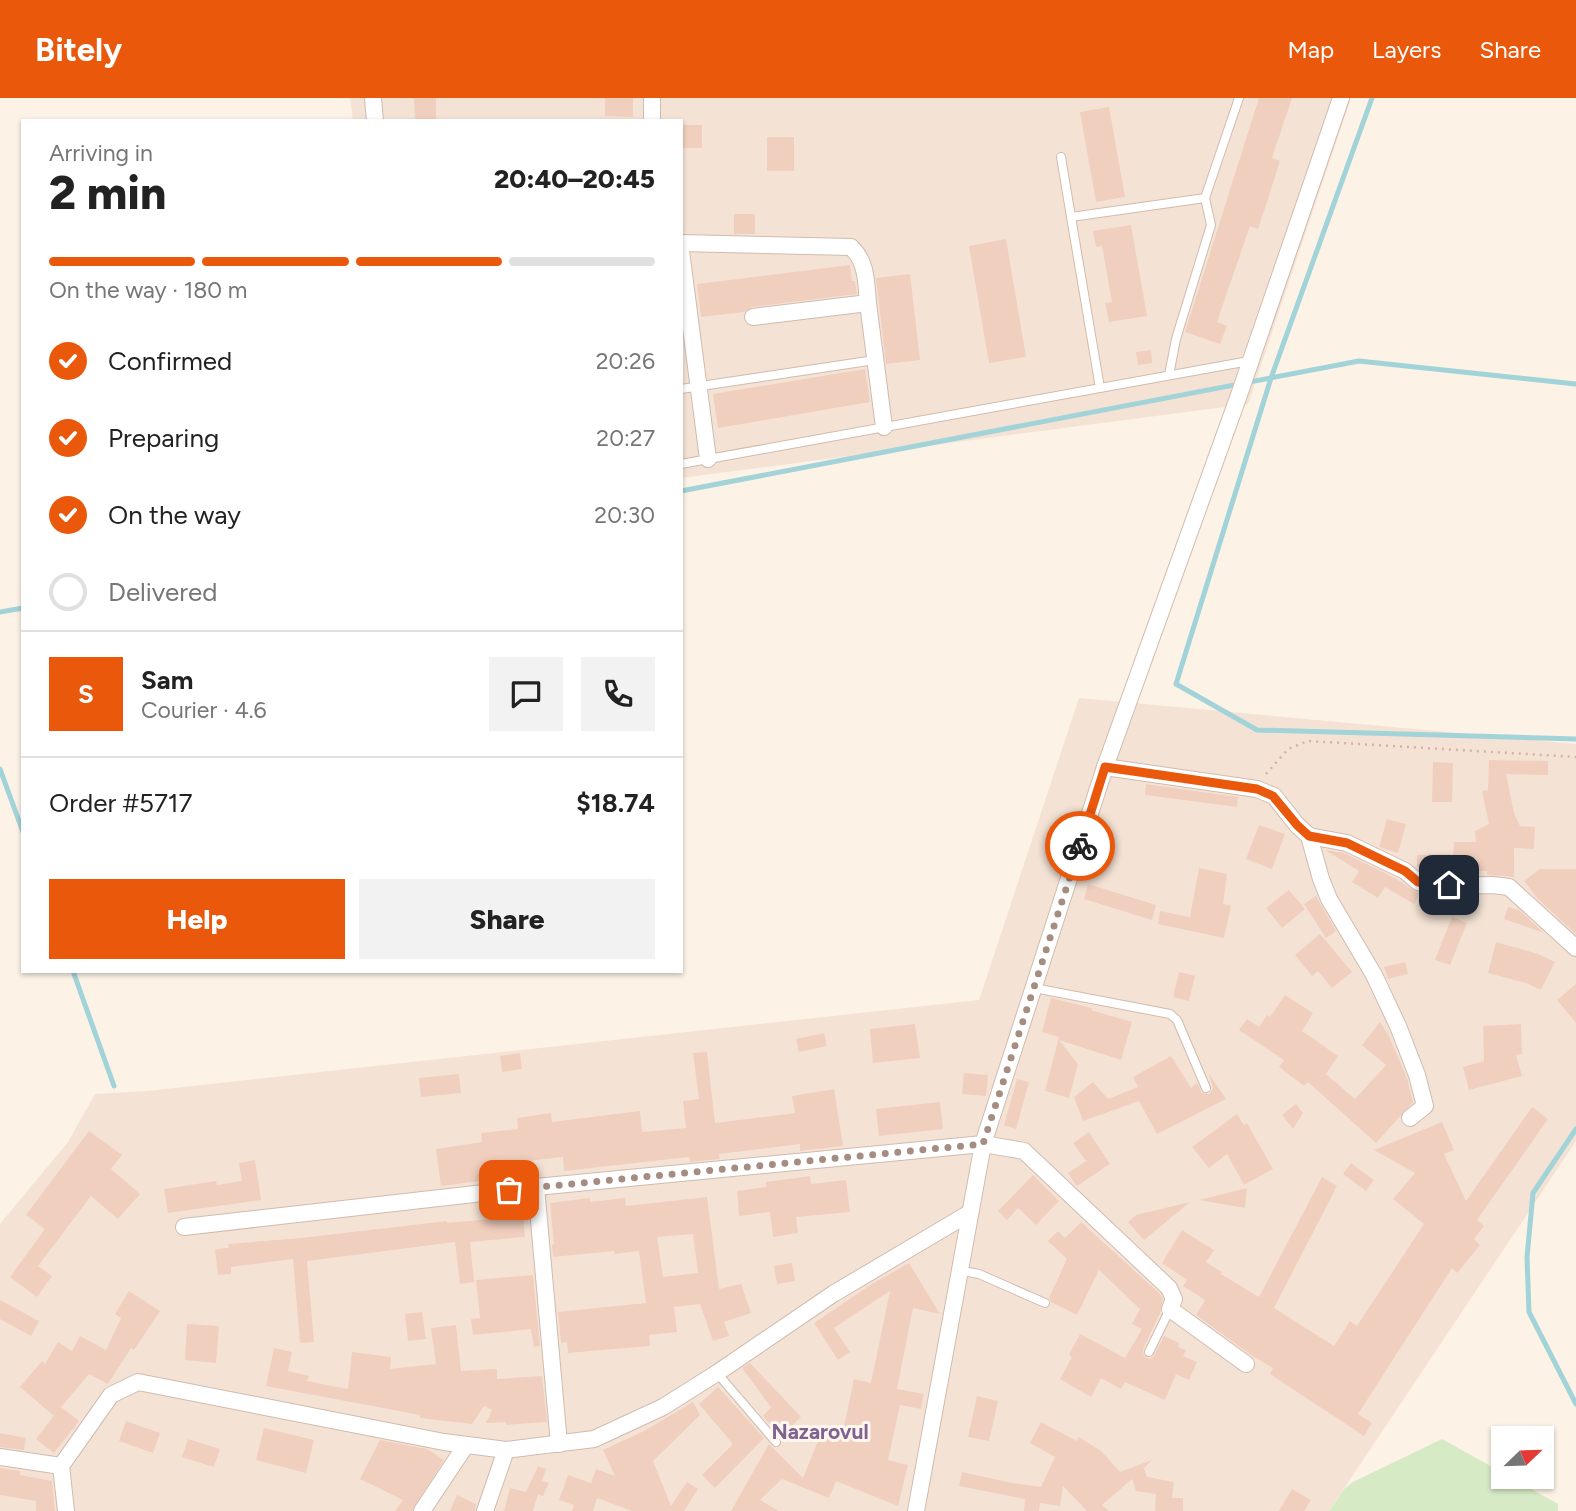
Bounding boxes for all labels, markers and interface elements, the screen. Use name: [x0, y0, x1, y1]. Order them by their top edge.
text: Bitely: [35, 30, 122, 69]
text: Map: [1287, 35, 1334, 64]
text: Layers: [1372, 35, 1441, 64]
text: Share: [1479, 35, 1541, 64]
text: Arriving in: [49, 139, 153, 167]
text: 20:40–20:45: [494, 163, 655, 195]
text: 2 min: [49, 165, 166, 221]
text: On the way · 180 m: [49, 276, 247, 304]
icon: check: [49, 342, 87, 380]
text: Confirmed: [108, 345, 232, 377]
text: 20:26: [596, 347, 655, 375]
icon: check: [49, 419, 87, 457]
text: Preparing: [108, 422, 219, 454]
text: 20:27: [596, 424, 655, 452]
icon: check: [49, 496, 87, 534]
text: On the way: [108, 499, 241, 531]
text: 20:30: [594, 501, 655, 529]
text: Delivered: [108, 576, 217, 608]
button: chat: [489, 657, 563, 731]
button: phone: [581, 657, 655, 731]
text: Sam: [141, 664, 193, 696]
text: S: [78, 678, 94, 710]
text: Courier · 4.6: [141, 696, 267, 724]
text: Order #5717: [49, 787, 193, 819]
text: $18.74: [576, 787, 655, 819]
courier: [1045, 811, 1115, 881]
icon: bike: [1061, 827, 1099, 865]
pin: [1419, 855, 1479, 915]
icon: home: [1430, 866, 1468, 904]
button: Help: [49, 879, 345, 959]
button: Share: [359, 879, 655, 959]
pin: [479, 1160, 539, 1220]
icon: bag: [490, 1171, 528, 1209]
district label: Nazarovul: [771, 1419, 869, 1444]
north arrow: [1491, 1426, 1554, 1489]
map controls: [1491, 1426, 1554, 1489]

